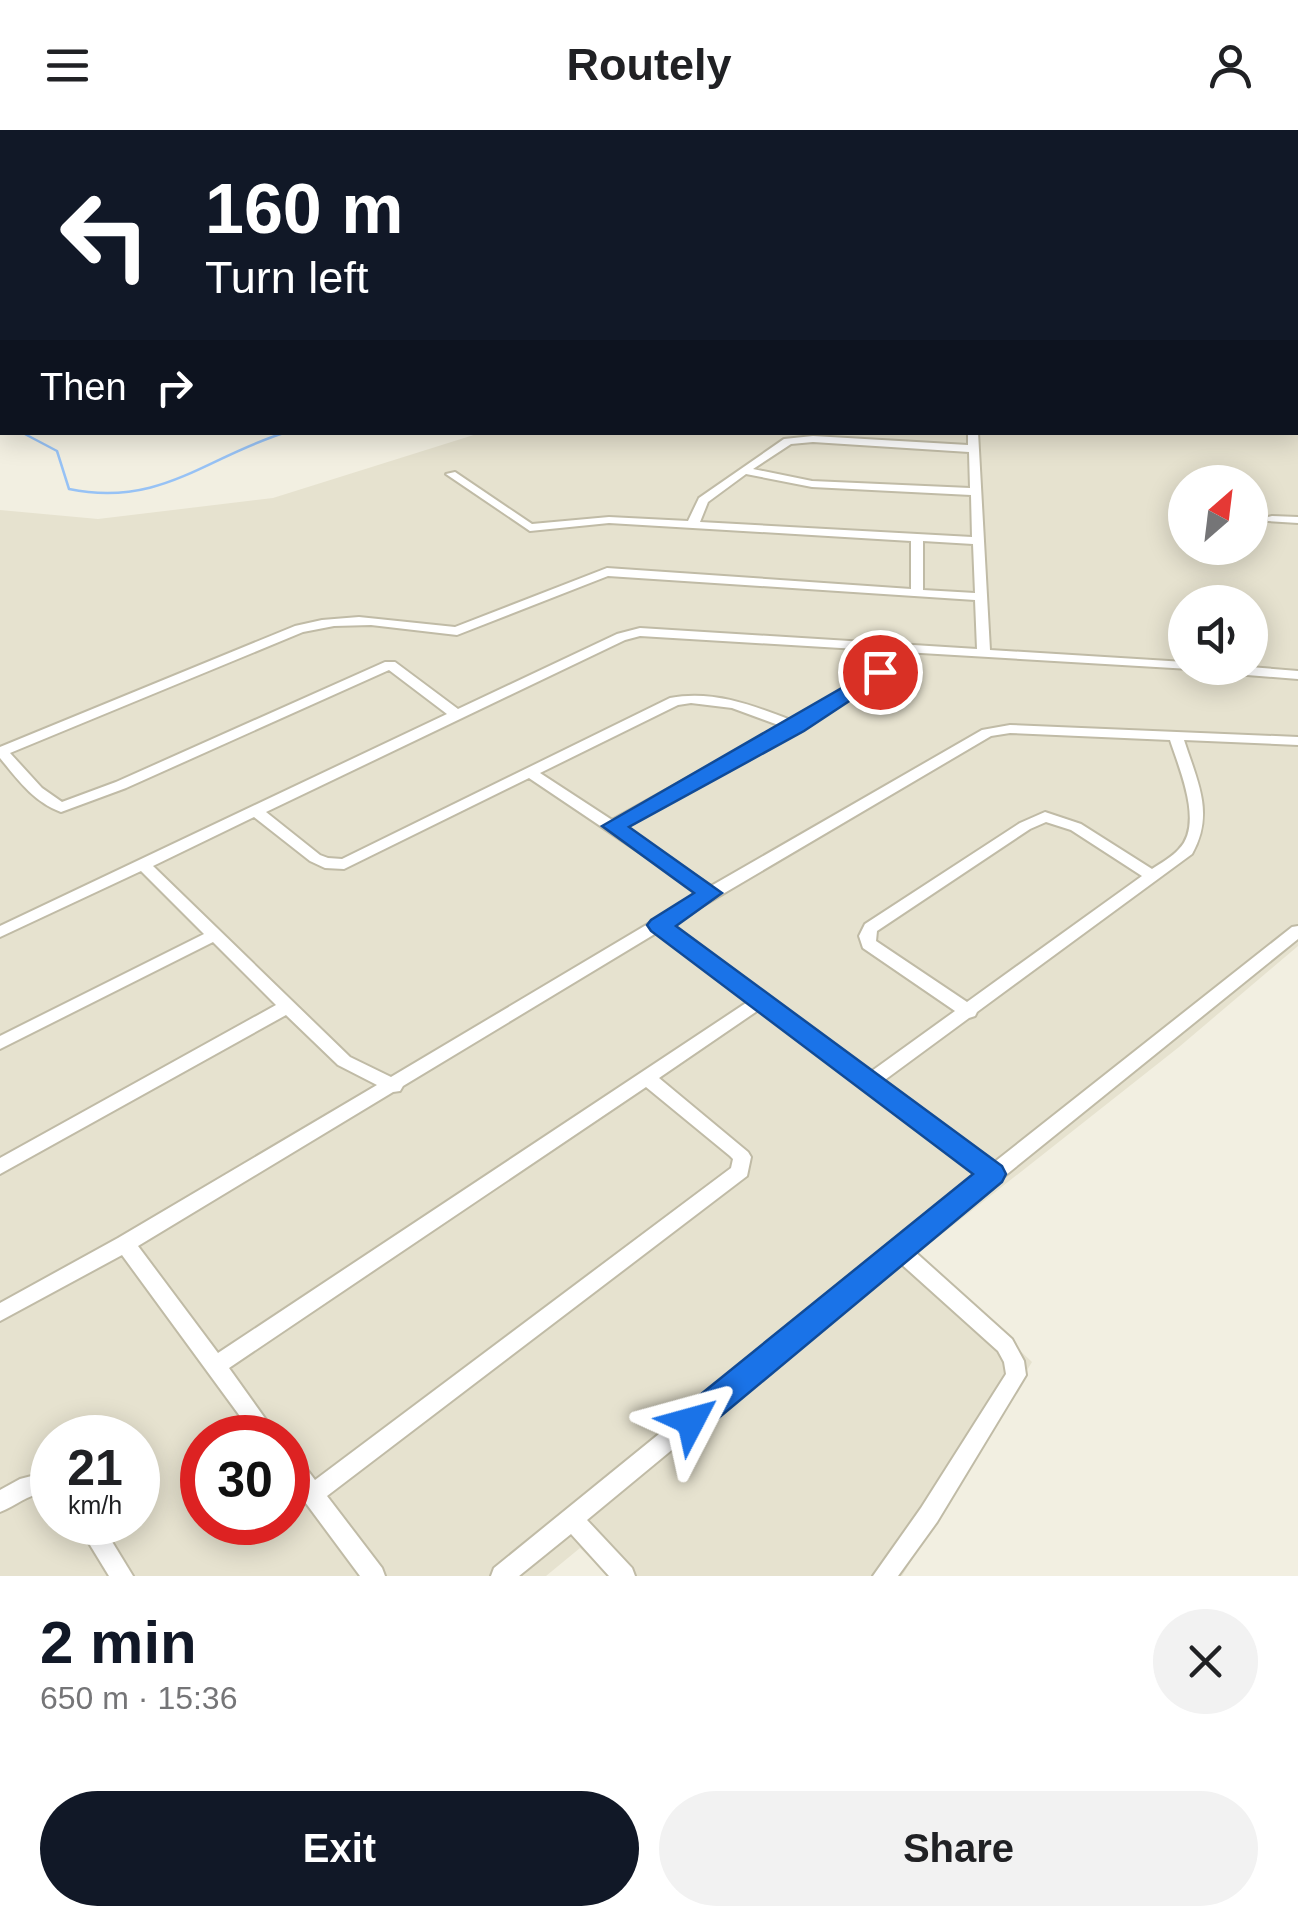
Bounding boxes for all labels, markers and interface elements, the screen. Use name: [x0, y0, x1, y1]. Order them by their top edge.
icon: menu: [40, 38, 95, 93]
icon: person: [1203, 38, 1258, 93]
text: Routely: [566, 39, 732, 90]
icon: left: [40, 170, 170, 300]
text: 160 m: [205, 170, 403, 248]
text: Turn left: [205, 252, 368, 303]
icon: right: [147, 360, 202, 415]
text: Then: [40, 366, 127, 408]
north arrow: [1168, 465, 1268, 565]
map controls: [1168, 465, 1268, 685]
button: sound: [1168, 585, 1268, 685]
pin: [838, 630, 923, 715]
icon: arrive: [853, 645, 908, 700]
position arrow: [639, 1369, 743, 1473]
speed limit sign: 30: [180, 1415, 310, 1545]
text: 21: [67, 1440, 123, 1496]
text: km/h: [68, 1491, 122, 1519]
text: 2 min: [40, 1609, 197, 1676]
button: close: [1153, 1609, 1258, 1714]
text: 650 m · 15:36: [40, 1680, 237, 1716]
button: Exit: [40, 1791, 639, 1906]
button: Share: [659, 1791, 1258, 1906]

